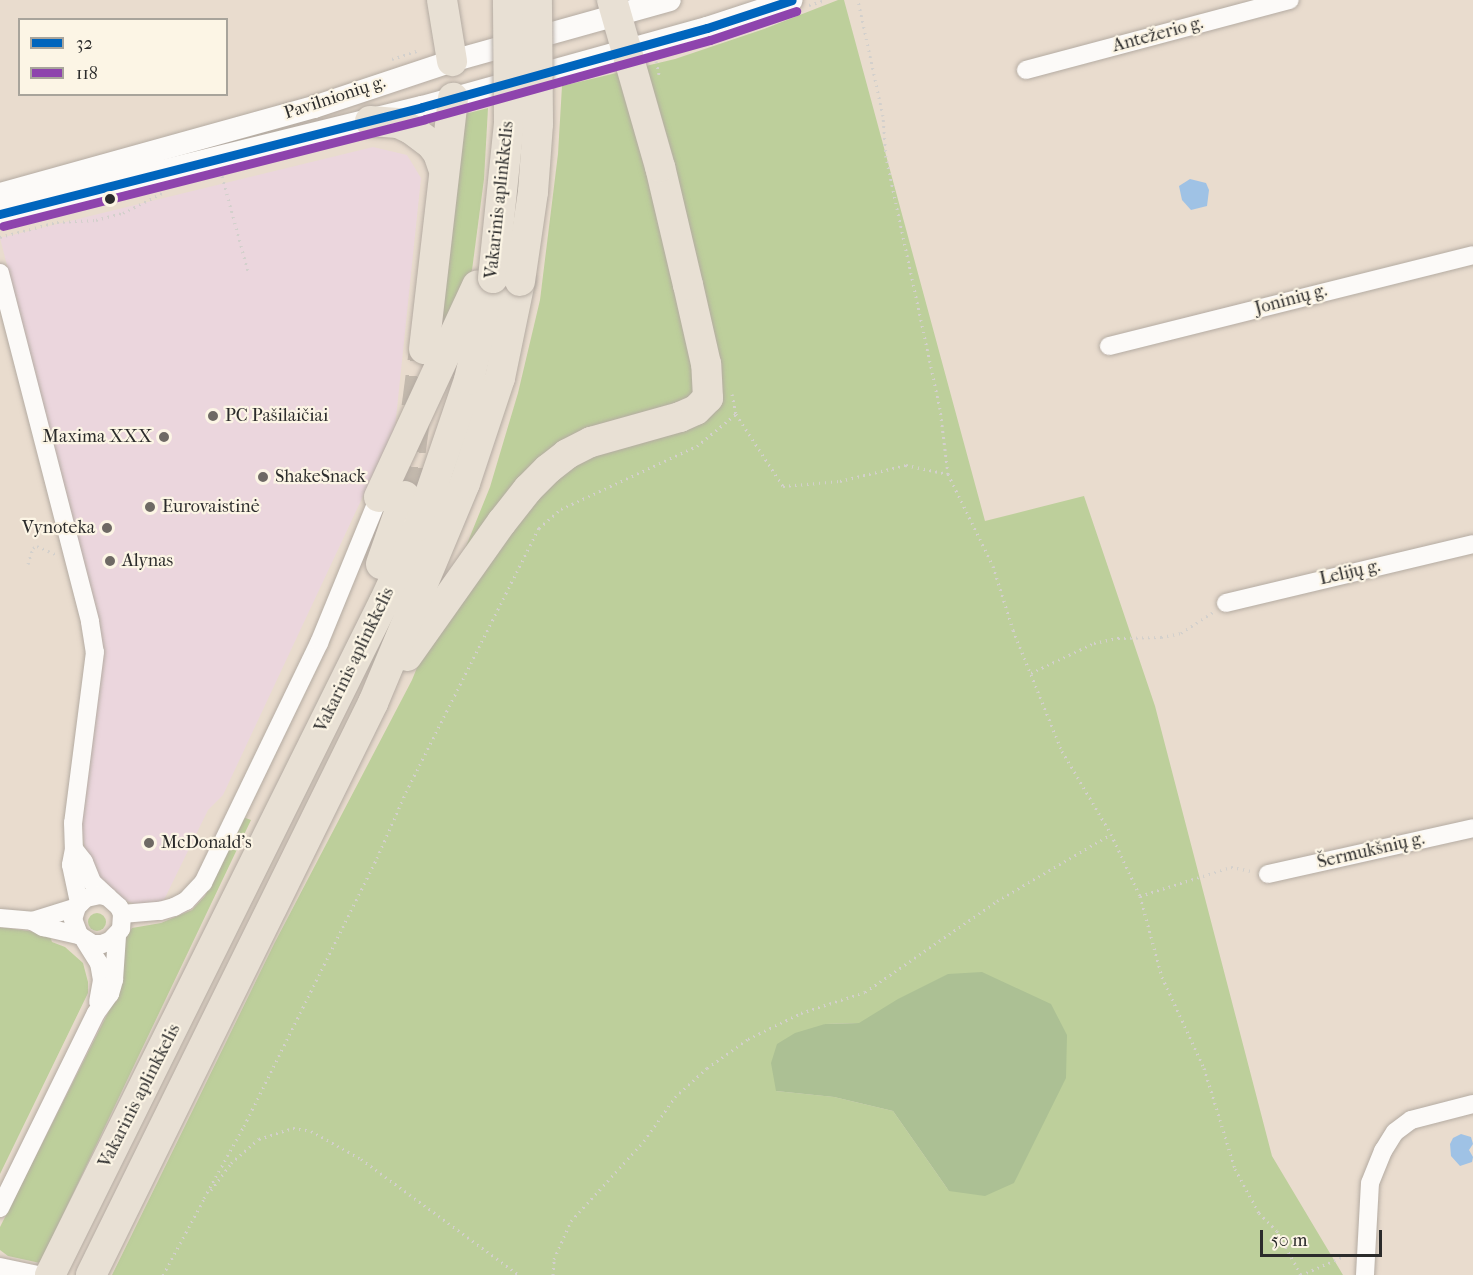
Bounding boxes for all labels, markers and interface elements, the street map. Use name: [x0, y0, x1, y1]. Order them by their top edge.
street label: Antežerio g.: [1110, 13, 1206, 57]
legend: [18, 18, 228, 96]
text: 32: [76, 33, 93, 54]
text: 118: [76, 63, 98, 84]
street label: Pavilnionių g.: [282, 71, 388, 125]
street label: Vakarinis aplinkkelis: [481, 120, 519, 280]
unlabelled marker: [104, 193, 116, 205]
street label: Joninių g.: [1253, 280, 1329, 320]
place label: PC Pašilaičiai: [225, 405, 328, 427]
marker: PC Pašilaičiai: [206, 409, 220, 423]
place label: Maxima XXX: [43, 426, 152, 448]
marker: Maxima XXX: [157, 430, 171, 444]
place label: ShakeSnack: [275, 466, 366, 488]
marker: ShakeSnack: [256, 470, 270, 484]
place label: Eurovaistinė: [162, 496, 260, 518]
marker: Eurovaistinė: [143, 500, 157, 514]
place label: Vynoteka: [22, 517, 95, 539]
marker: Vynoteka: [100, 521, 114, 535]
place label: Alynas: [122, 550, 173, 572]
marker: Alynas: [103, 554, 117, 568]
street label: Lelijų g.: [1317, 556, 1383, 590]
street label: Vakarinis aplinkkelis: [311, 584, 399, 736]
street label: Šermukšnių g.: [1315, 828, 1427, 874]
place label: McDonald's: [161, 832, 252, 854]
marker: McDonald's: [142, 836, 156, 850]
street label: Vakarinis aplinkkelis: [94, 1021, 186, 1171]
scale bar: [1263, 1218, 1384, 1256]
text: 50 m: [1271, 1230, 1307, 1251]

